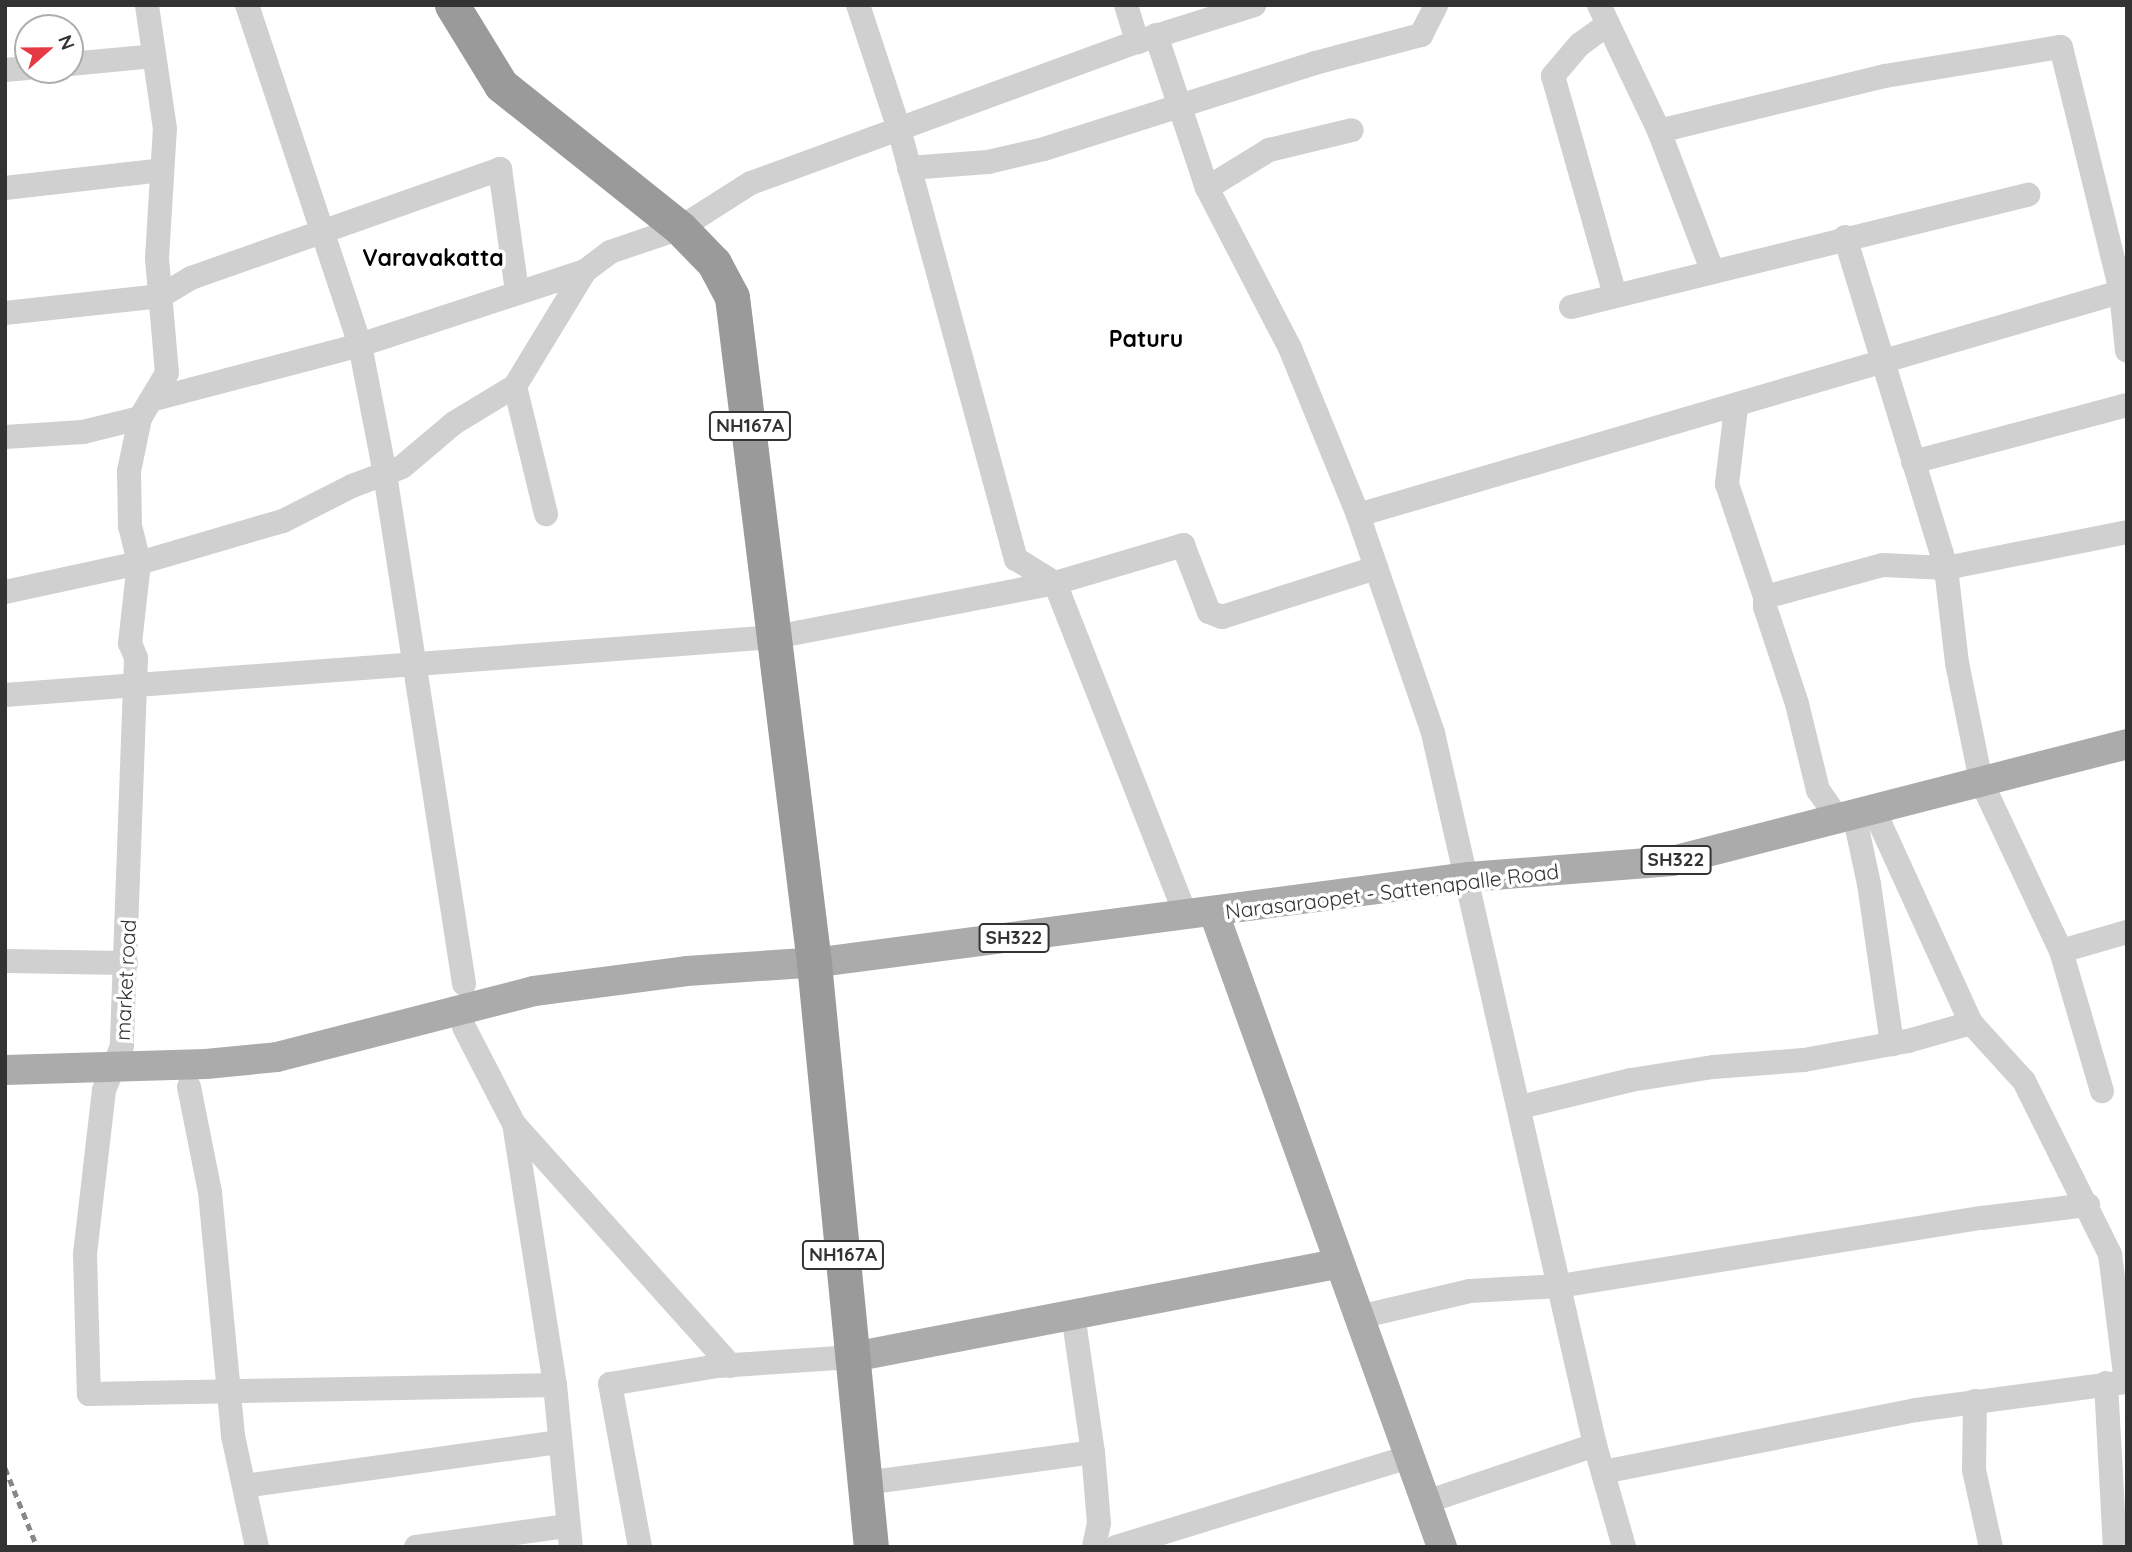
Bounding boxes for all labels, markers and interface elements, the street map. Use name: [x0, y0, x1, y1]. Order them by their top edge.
north arrow: [14, 14, 84, 84]
text: N: [53, 31, 80, 53]
district label: Varavakatta: [362, 244, 504, 272]
district label: Paturu: [1109, 325, 1183, 353]
road number: NH167A: [708, 410, 792, 442]
road number: SH322: [1639, 845, 1713, 876]
street label: Narasaraopet - Sattenapalle Road: [1224, 858, 1560, 924]
street label: market road: [109, 919, 141, 1041]
road number: SH322: [977, 922, 1051, 954]
road number: NH167A: [801, 1240, 885, 1270]

